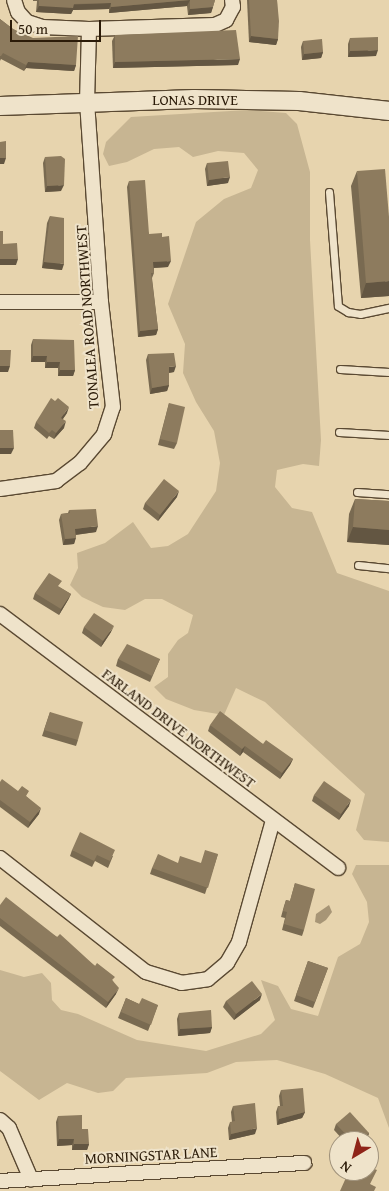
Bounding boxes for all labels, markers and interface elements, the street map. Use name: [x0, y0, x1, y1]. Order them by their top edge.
scale bar: [12, 10, 104, 42]
text: 50 m: [18, 18, 48, 39]
street label: LONAS DRIVE: [152, 91, 238, 109]
street label: TONALEA ROAD NORTHWEST: [72, 224, 102, 410]
street label: FARLAND DRIVE NORTHWEST: [99, 664, 259, 792]
north arrow: [329, 1131, 379, 1181]
street label: MORNINGSTAR LANE: [84, 1143, 218, 1167]
text: N: [336, 1156, 355, 1178]

